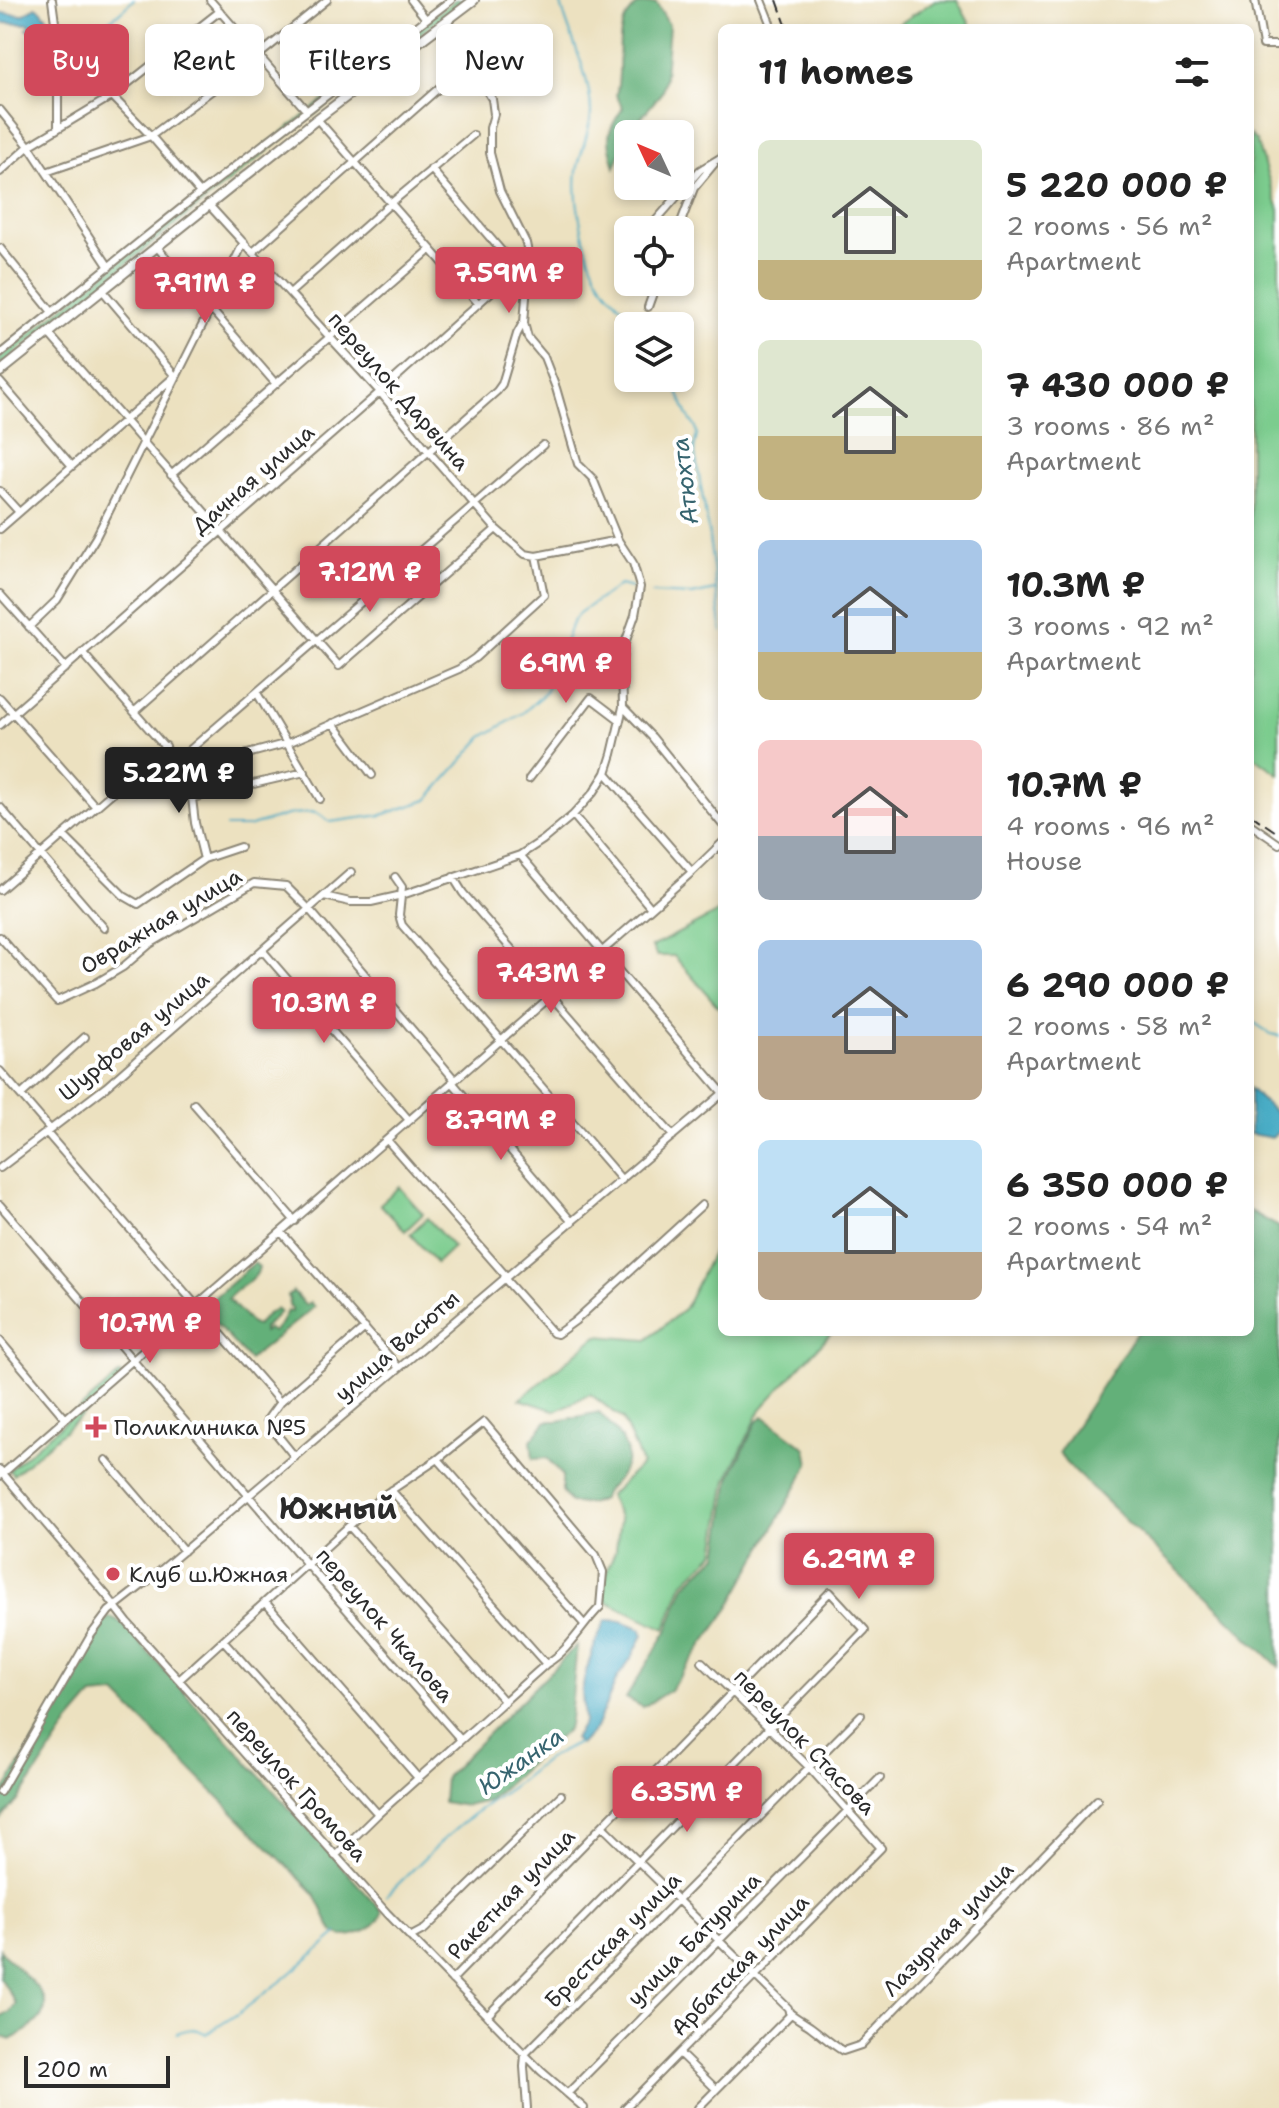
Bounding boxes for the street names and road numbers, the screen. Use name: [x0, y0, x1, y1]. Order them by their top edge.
street label: переулок Дарвина: [322, 305, 476, 477]
street label: Дачная улица: [185, 417, 321, 540]
street label: Овражная улица: [75, 861, 247, 981]
street label: Шурфовая улица: [53, 964, 216, 1108]
street label: улица Васюты: [329, 1284, 465, 1408]
street label: переулок Чкалова: [310, 1542, 460, 1709]
street label: переулок Стасова: [728, 1663, 882, 1821]
street label: переулок Громова: [220, 1702, 374, 1868]
street label: Ракетная улица: [441, 1822, 581, 1966]
street label: Лазурная улица: [876, 1855, 1020, 2003]
street label: Брестская улица: [539, 1865, 688, 2014]
street label: улица Батурина: [621, 1866, 767, 2012]
street label: Арбатская улица: [665, 1888, 815, 2042]

